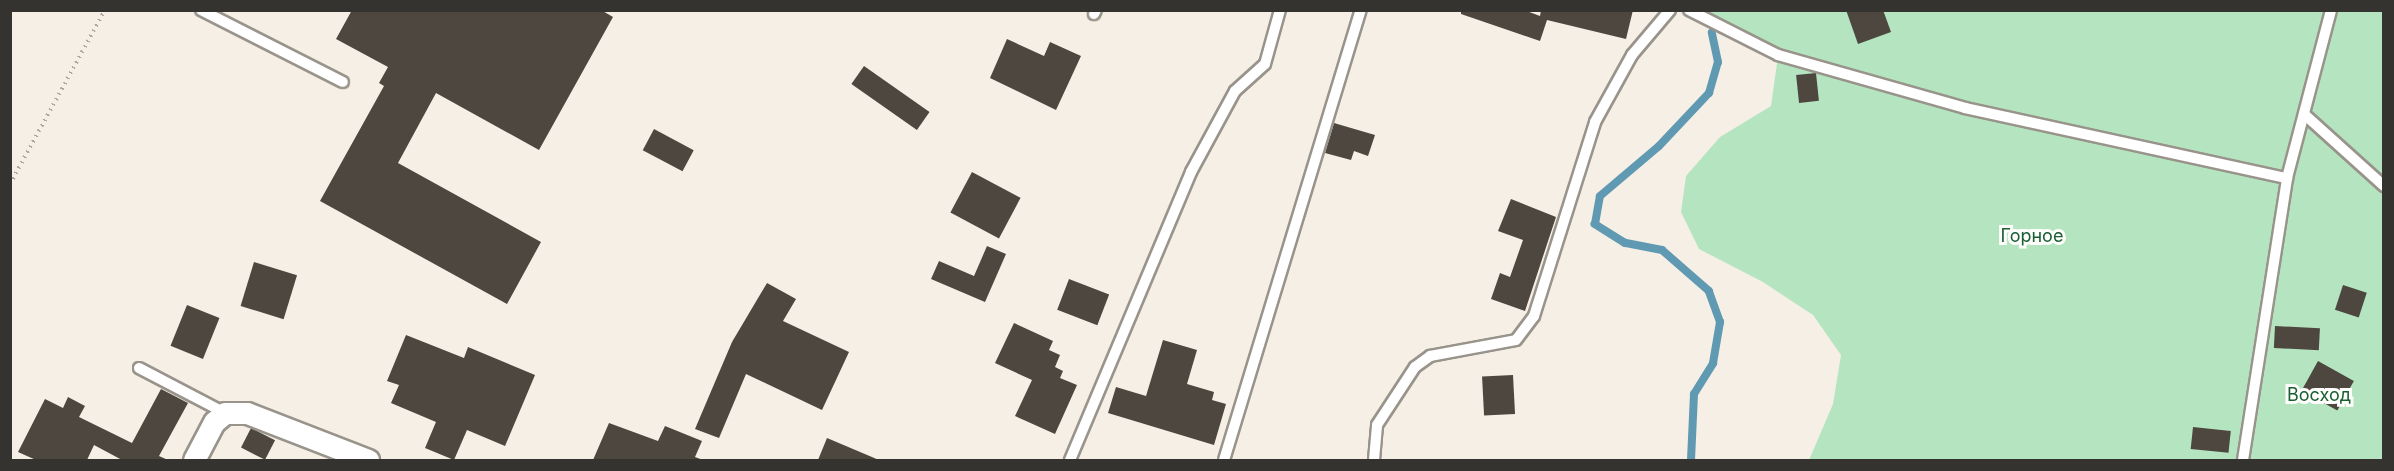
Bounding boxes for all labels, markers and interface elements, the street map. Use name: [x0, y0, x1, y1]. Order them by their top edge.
park label: Горное: [2001, 225, 2063, 247]
park label: Восход: [2287, 384, 2351, 406]

